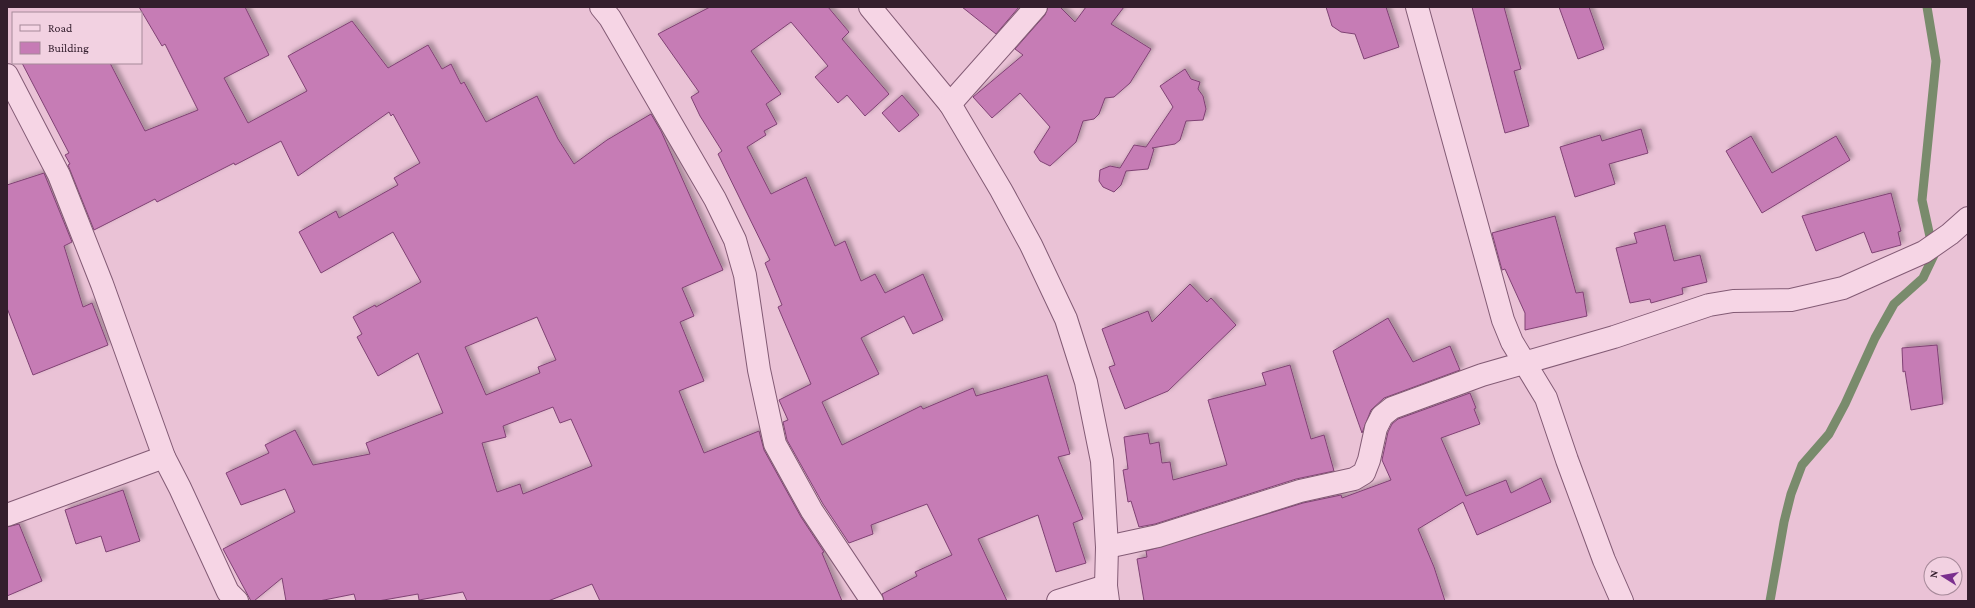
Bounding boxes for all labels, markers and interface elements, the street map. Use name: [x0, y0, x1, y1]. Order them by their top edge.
legend: [12, 12, 142, 64]
text: Road: [48, 21, 73, 35]
text: Building: [48, 41, 89, 55]
north arrow: [1923, 556, 1963, 596]
text: N: [1927, 569, 1940, 579]

